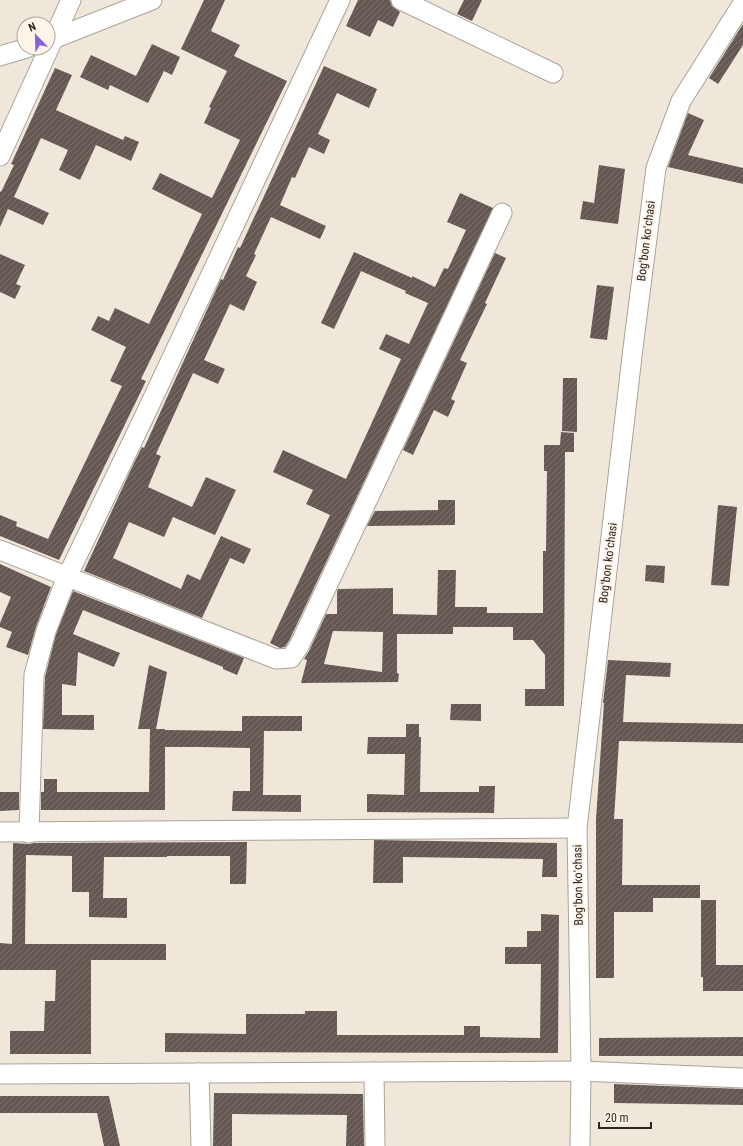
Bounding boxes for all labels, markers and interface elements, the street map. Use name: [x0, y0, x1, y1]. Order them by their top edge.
north arrow: [16, 16, 56, 56]
text: N: [27, 20, 38, 35]
street label: Bogʻbon koʻchasi: [634, 200, 658, 282]
street label: Bogʻbon koʻchasi: [596, 522, 620, 604]
street label: Bogʻbon koʻchasi: [570, 844, 586, 926]
scale bar: [599, 1104, 651, 1130]
text: 20 m: [605, 1111, 629, 1125]

